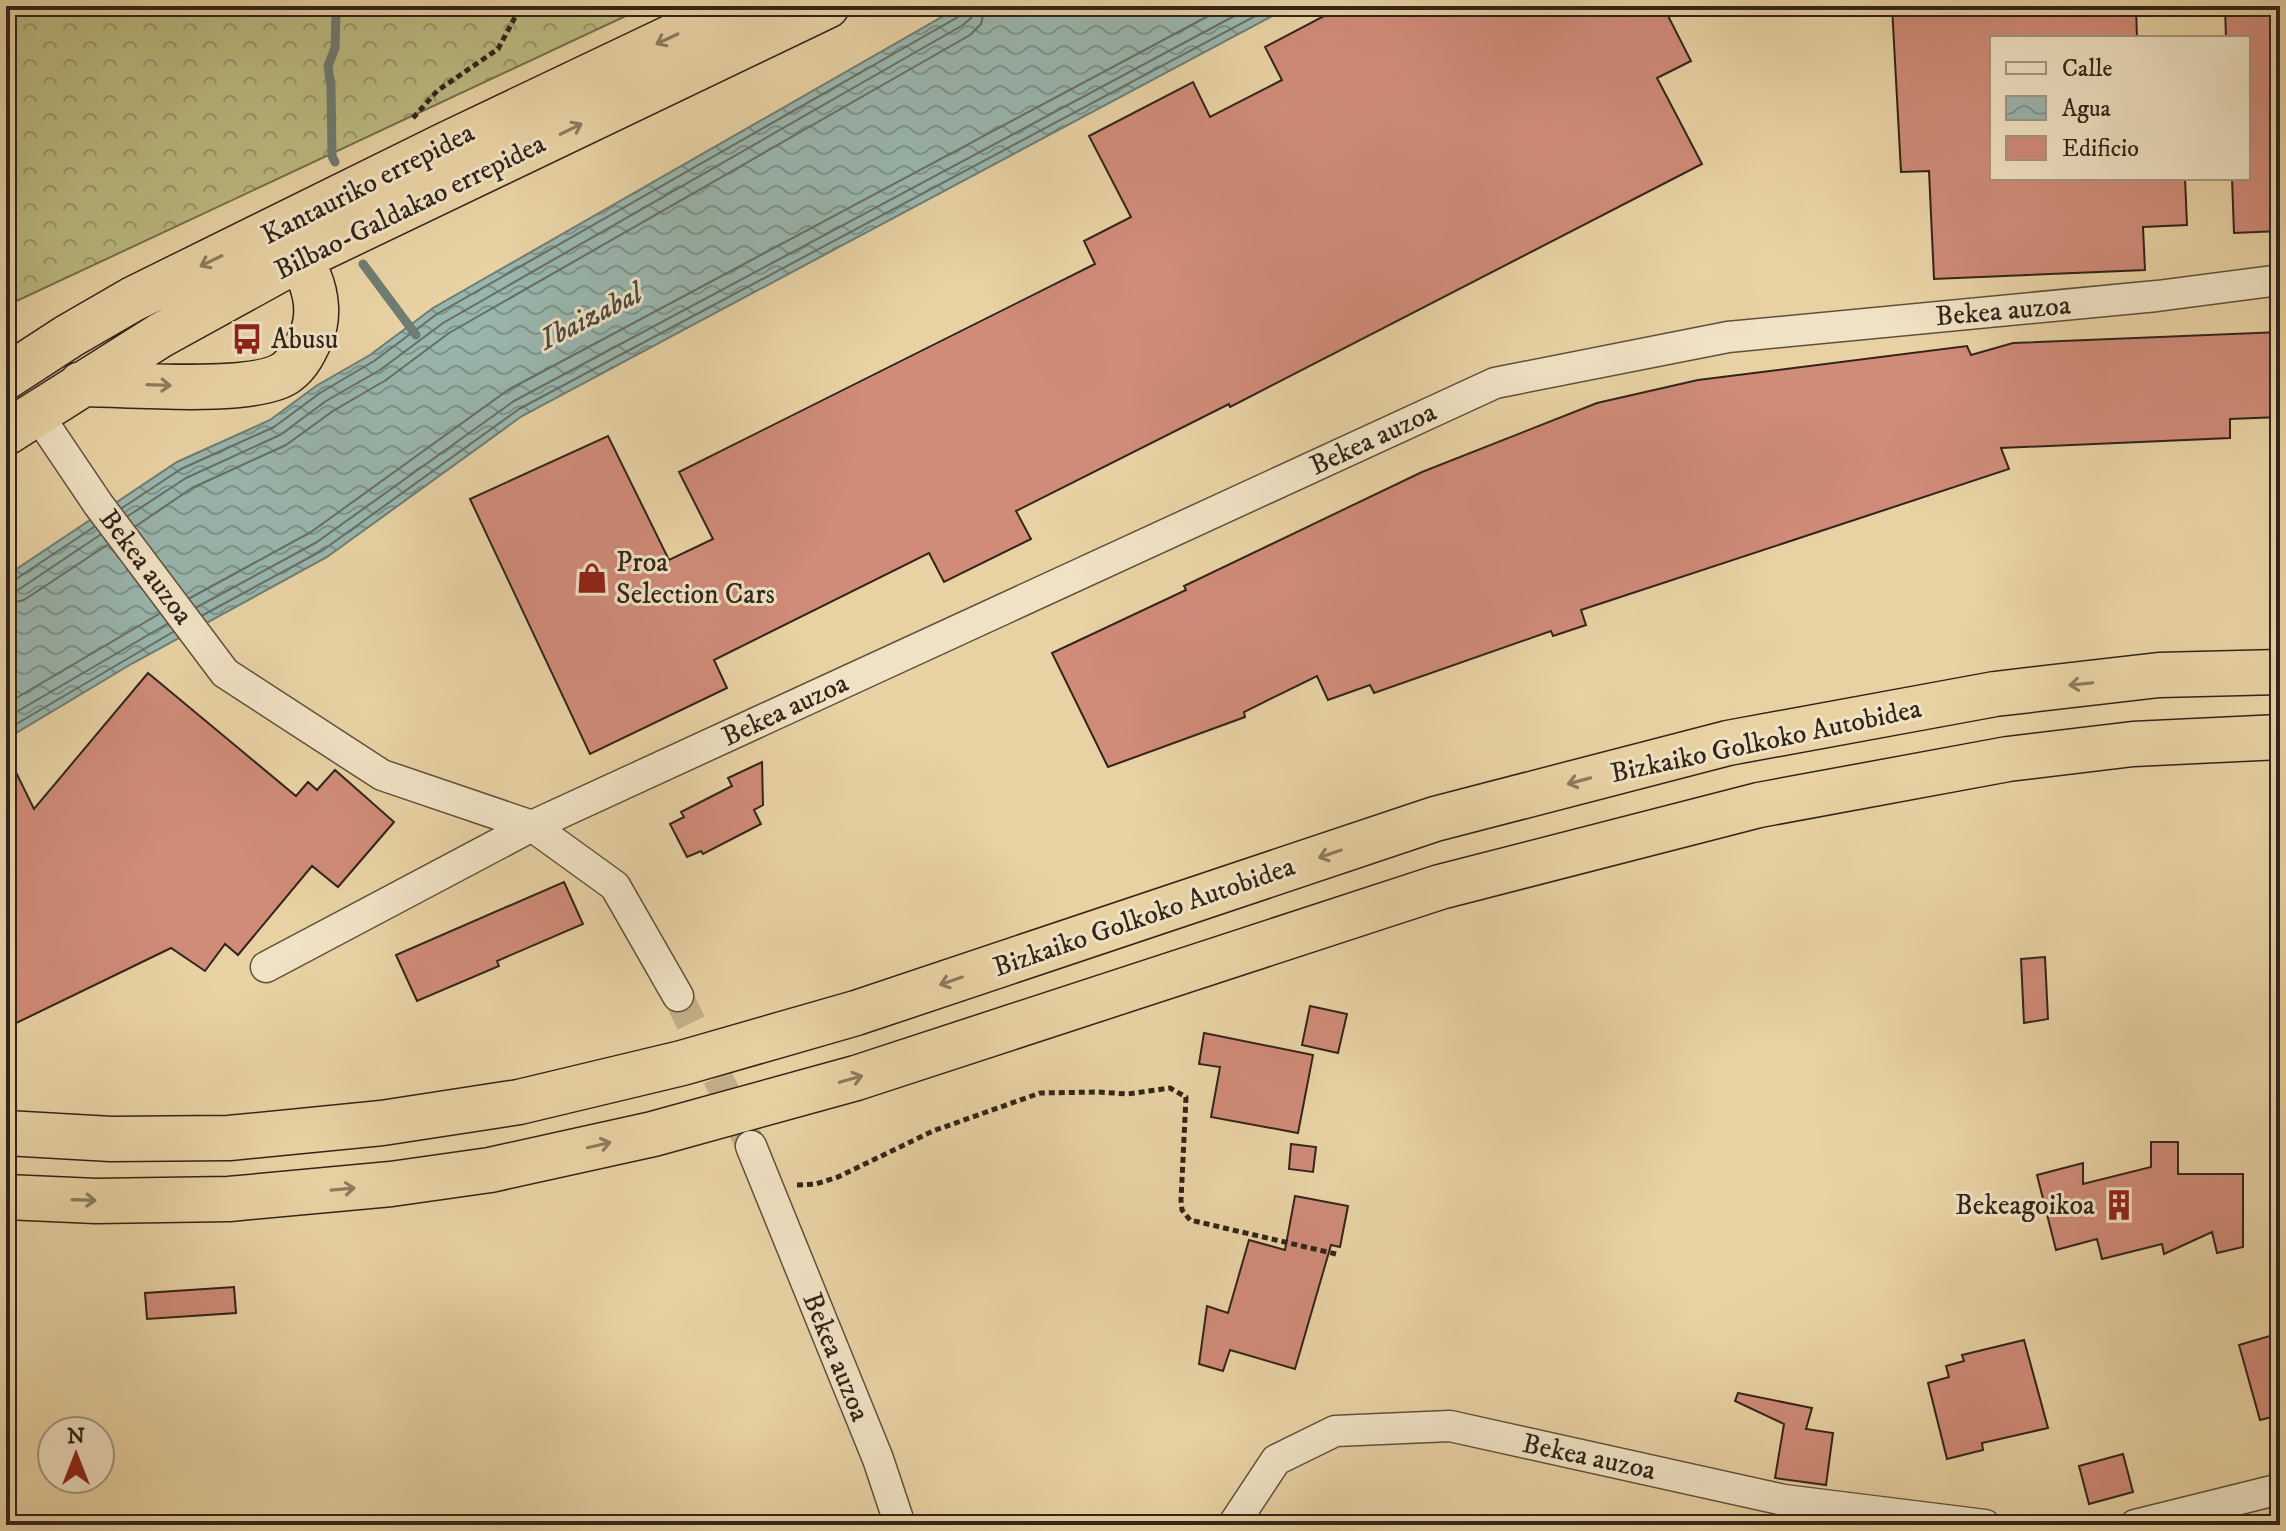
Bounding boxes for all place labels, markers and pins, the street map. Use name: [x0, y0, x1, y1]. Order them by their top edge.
bus stop icon: Abusu: [230, 322, 264, 356]
place label: Abusu: [271, 322, 338, 357]
place label: Proa Selection Cars: [616, 545, 775, 612]
shop icon: Proa Selection Cars: [575, 561, 609, 595]
place label: Bekeagoikoa: [1955, 1188, 2095, 1223]
building icon: Bekeagoikoa: [2102, 1188, 2136, 1222]

